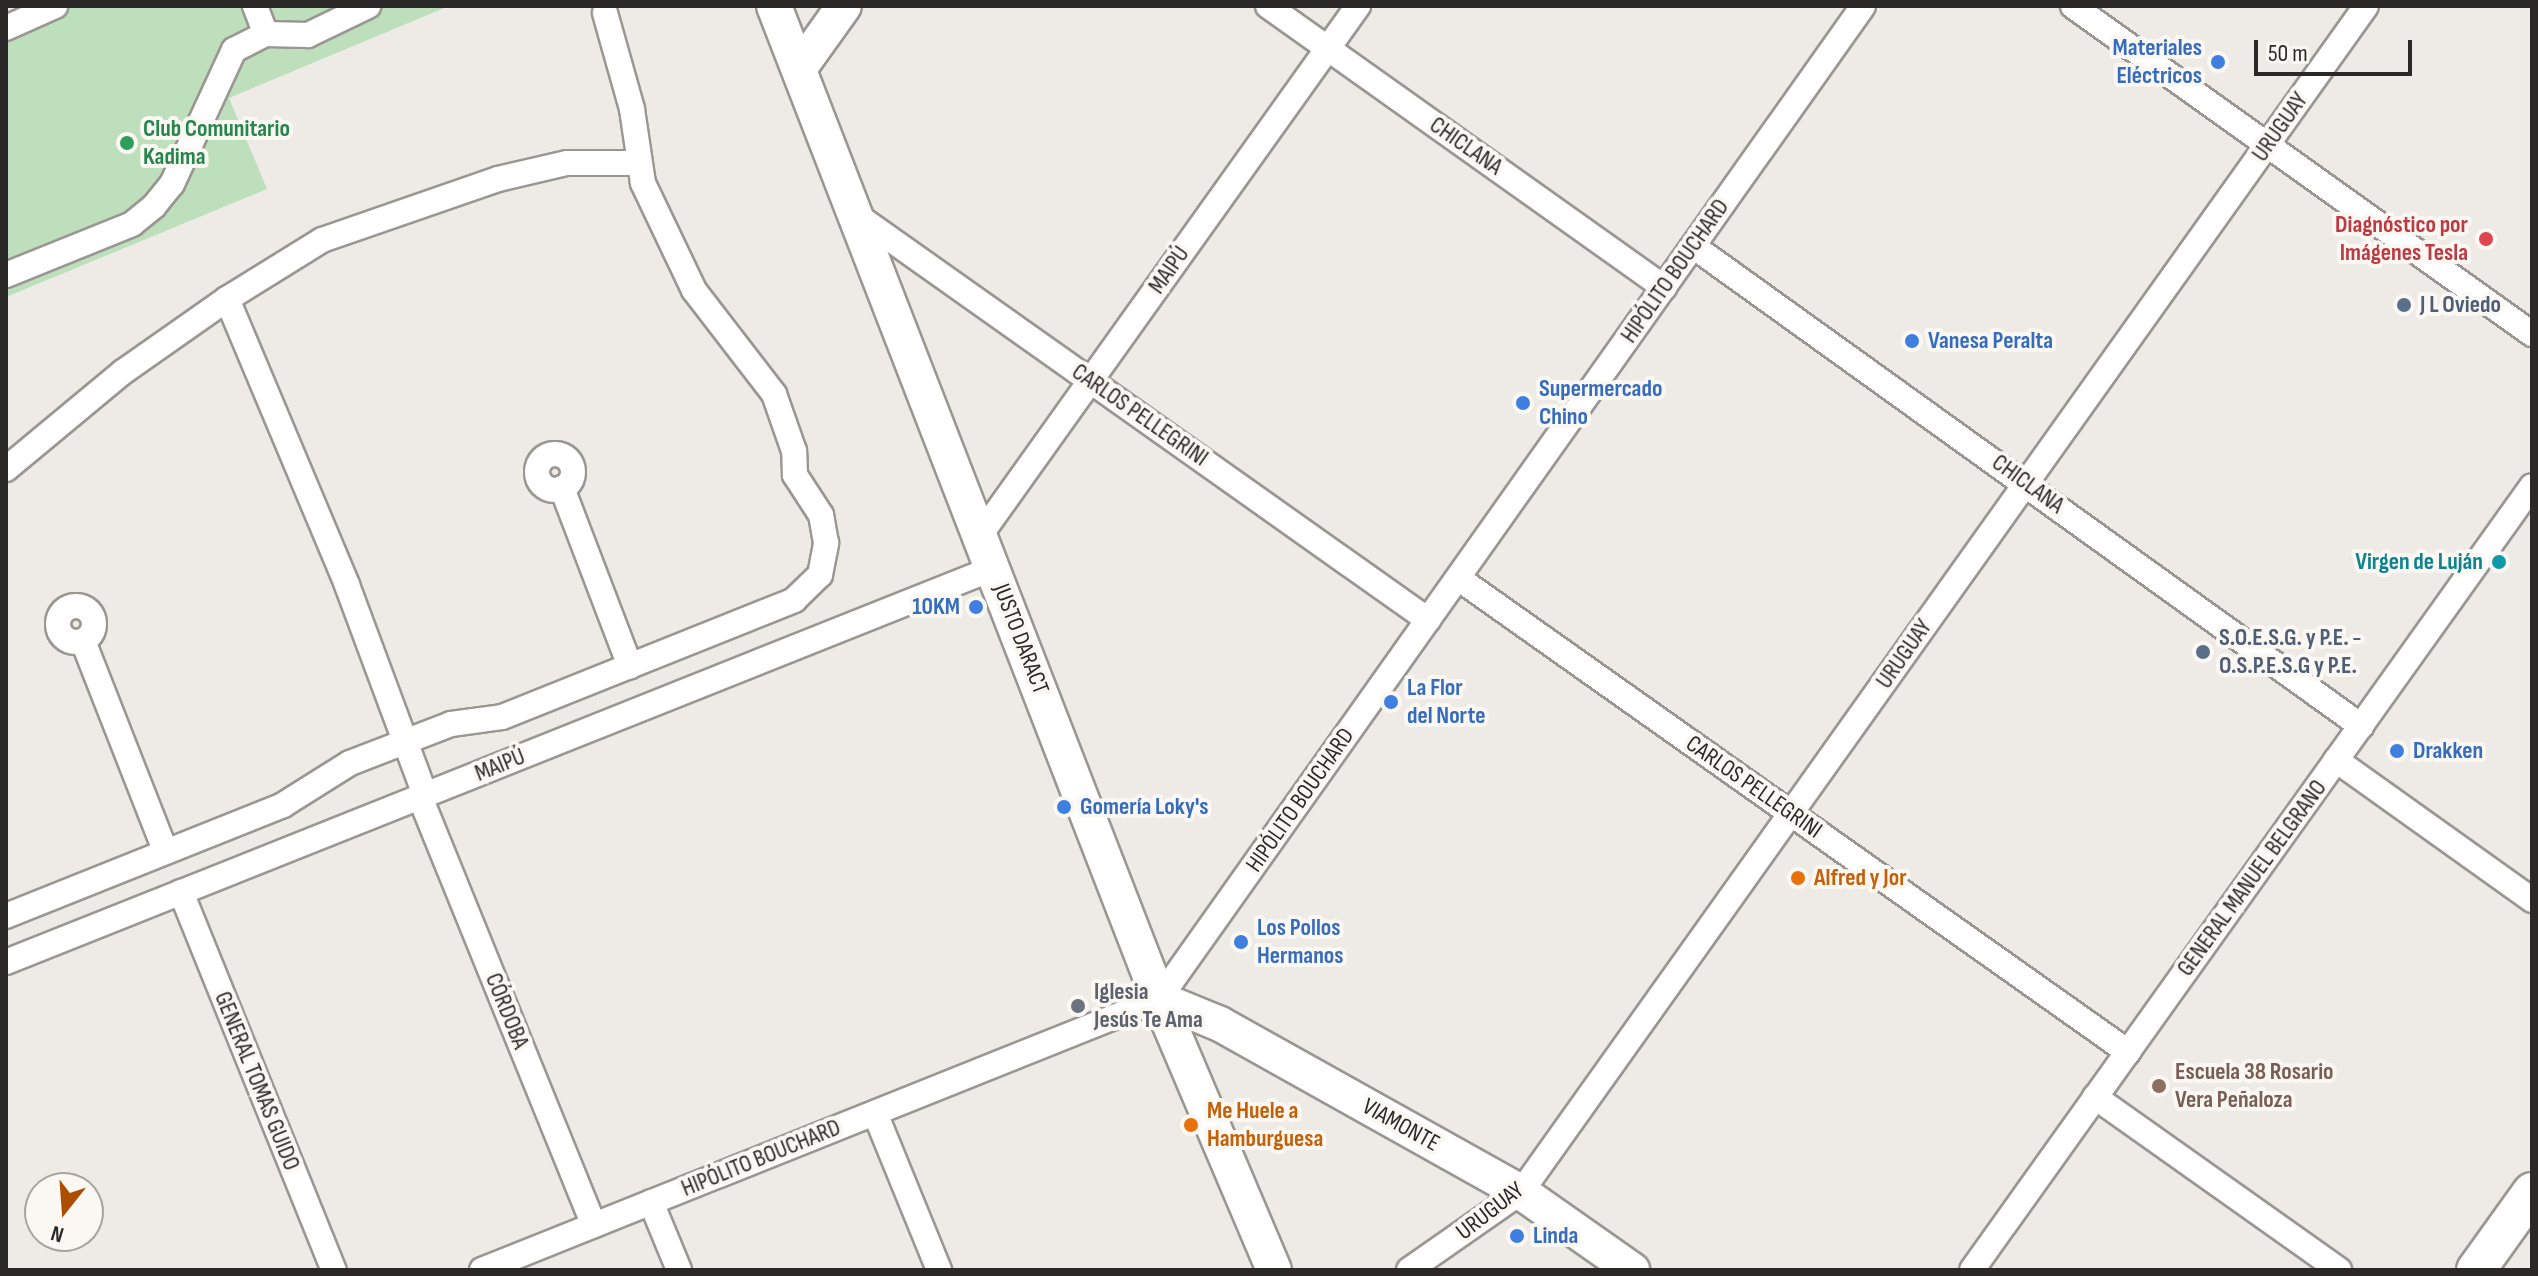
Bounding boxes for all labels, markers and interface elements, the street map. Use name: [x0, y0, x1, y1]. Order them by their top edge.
scale bar: [2258, 24, 2416, 74]
place label: Materiales Eléctricos: [2113, 34, 2202, 90]
text: 50 m: [2268, 39, 2308, 68]
marker: Materiales Eléctricos: [2209, 53, 2227, 71]
street label: URUGUAY: [2246, 87, 2314, 167]
street label: CHICLANA: [1424, 111, 1508, 181]
place label: Club Comunitario Kadima: [143, 115, 290, 171]
marker: Club Comunitario Kadima: [118, 134, 136, 152]
street label: HIPÓLITO BOUCHARD: [1615, 193, 1735, 349]
place label: Diagnóstico por Imágenes Tesla: [2335, 211, 2468, 267]
marker: Diagnóstico por Imágenes Tesla: [2475, 228, 2497, 250]
street label: MAIPÚ: [1142, 241, 1196, 299]
place label: J L Oviedo: [2420, 291, 2501, 319]
marker: J L Oviedo: [2395, 296, 2413, 314]
place label: Vanesa Peralta: [1928, 327, 2053, 355]
marker: Vanesa Peralta: [1903, 332, 1921, 350]
street label: CARLOS PELLEGRINI: [1066, 357, 1214, 473]
place label: Supermercado Chino: [1539, 375, 1662, 431]
marker: Supermercado Chino: [1514, 394, 1532, 412]
street label: CHICLANA: [1986, 448, 2070, 520]
place label: Virgen de Luján: [2355, 548, 2483, 576]
marker: Virgen de Luján: [2490, 553, 2508, 571]
street label: JUSTO DARACT: [987, 580, 1055, 698]
place label: 10KM: [912, 593, 960, 621]
marker: 10KM: [967, 598, 985, 616]
street label: URUGUAY: [1870, 614, 1938, 694]
place label: S.O.E.S.G. y P.E. - O.S.P.E.S.G y P.E.: [2219, 624, 2362, 680]
marker: S.O.E.S.G. y P.E. - O.S.P.E.S.G y P.E.: [2194, 643, 2212, 661]
place label: La Flor del Norte: [1407, 674, 1485, 730]
marker: La Flor del Norte: [1382, 693, 1400, 711]
street label: HIPÓLITO BOUCHARD: [1240, 722, 1360, 878]
street label: CARLOS PELLEGRINI: [1680, 729, 1828, 845]
place label: Drakken: [2413, 737, 2483, 765]
street label: MAIPÚ: [471, 742, 529, 788]
marker: Drakken: [2388, 742, 2406, 760]
street label: GENERAL MANUEL BELGRANO: [2171, 774, 2333, 982]
place label: Gomería Loky's: [1080, 793, 1208, 821]
marker: Gomería Loky's: [1055, 798, 1073, 816]
place label: Alfred y Jor: [1814, 864, 1907, 892]
marker: Alfred y Jor: [1789, 869, 1807, 887]
place label: Los Pollos Hermanos: [1257, 914, 1344, 970]
marker: Los Pollos Hermanos: [1232, 933, 1250, 951]
street label: CÓRDOBA: [479, 969, 535, 1053]
place label: Iglesia Jesús Te Ama: [1094, 978, 1203, 1034]
street label: GENERAL TOMAS GUIDO: [208, 987, 306, 1175]
marker: Iglesia Jesús Te Ama: [1069, 997, 1087, 1015]
place label: Escuela 38 Rosario Vera Peñaloza: [2175, 1058, 2334, 1114]
marker: Escuela 38 Rosario Vera Peñaloza: [2150, 1077, 2168, 1095]
street label: VIAMONTE: [1357, 1092, 1445, 1158]
place label: Me Huele a Hamburguesa: [1207, 1097, 1323, 1153]
street label: HIPÓLITO BOUCHARD: [677, 1113, 845, 1203]
marker: Me Huele a Hamburguesa: [1182, 1116, 1200, 1134]
north arrow: [24, 1172, 104, 1252]
street label: URUGUAY: [1451, 1176, 1529, 1246]
text: N: [48, 1219, 67, 1248]
place label: Linda: [1533, 1222, 1578, 1250]
marker: Linda: [1508, 1227, 1526, 1245]

